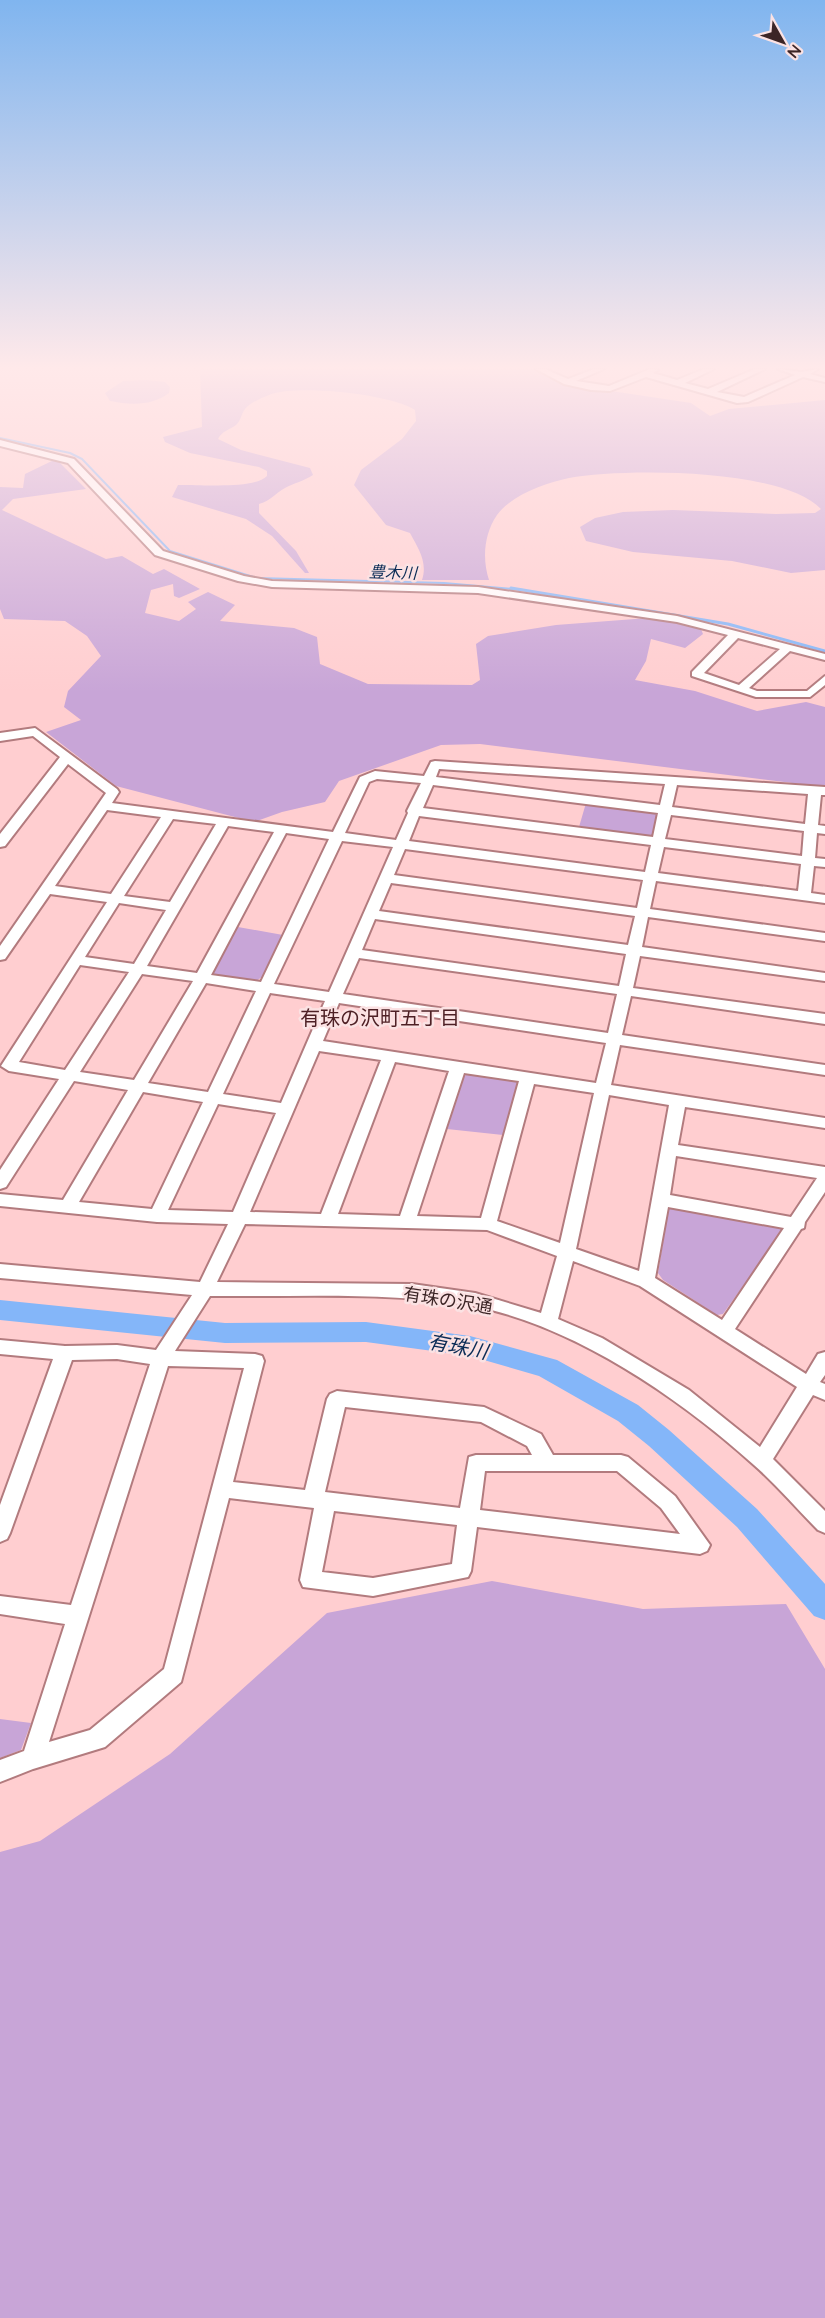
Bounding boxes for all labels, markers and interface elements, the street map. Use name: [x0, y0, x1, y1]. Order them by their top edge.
north arrow: [753, 12, 813, 72]
text: N: [783, 41, 806, 63]
water label: 豊木川: [369, 561, 419, 583]
district label: 有珠の沢町五丁目: [300, 1005, 460, 1030]
street label: 有珠の沢通: [402, 1282, 494, 1318]
water label: 有珠川: [426, 1328, 492, 1364]

